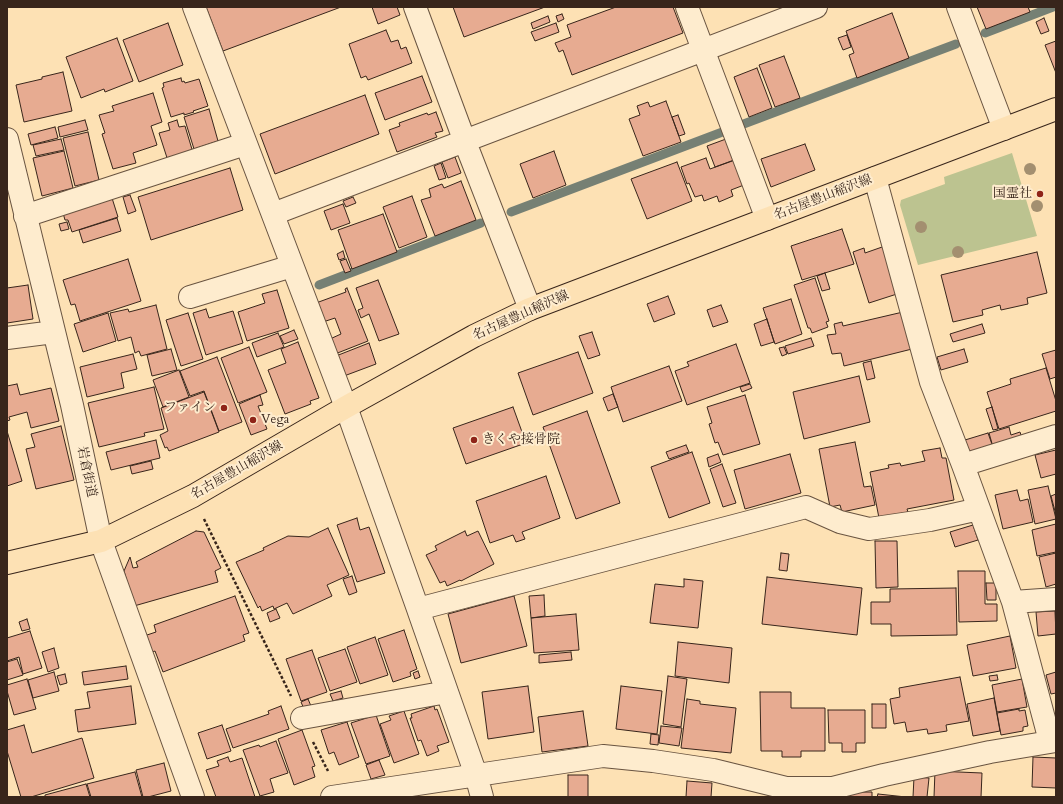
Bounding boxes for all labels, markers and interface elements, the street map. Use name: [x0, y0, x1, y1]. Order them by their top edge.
street label: 名古屋豊山稲沢線: [772, 172, 874, 224]
place label: 国霊社: [993, 186, 1032, 202]
marker: 国霊社: [1035, 189, 1045, 199]
street label: 名古屋豊山稲沢線: [470, 288, 572, 344]
place label: ファイン: [164, 400, 216, 416]
marker: ファイン: [219, 403, 229, 413]
place label: Vega: [261, 412, 289, 428]
marker: Vega: [248, 415, 258, 425]
place label: きくや接骨院: [482, 432, 560, 448]
marker: きくや接骨院: [469, 435, 479, 445]
street label: 名古屋豊山稲沢線: [188, 438, 286, 504]
street label: 岩倉街道: [73, 445, 99, 499]

